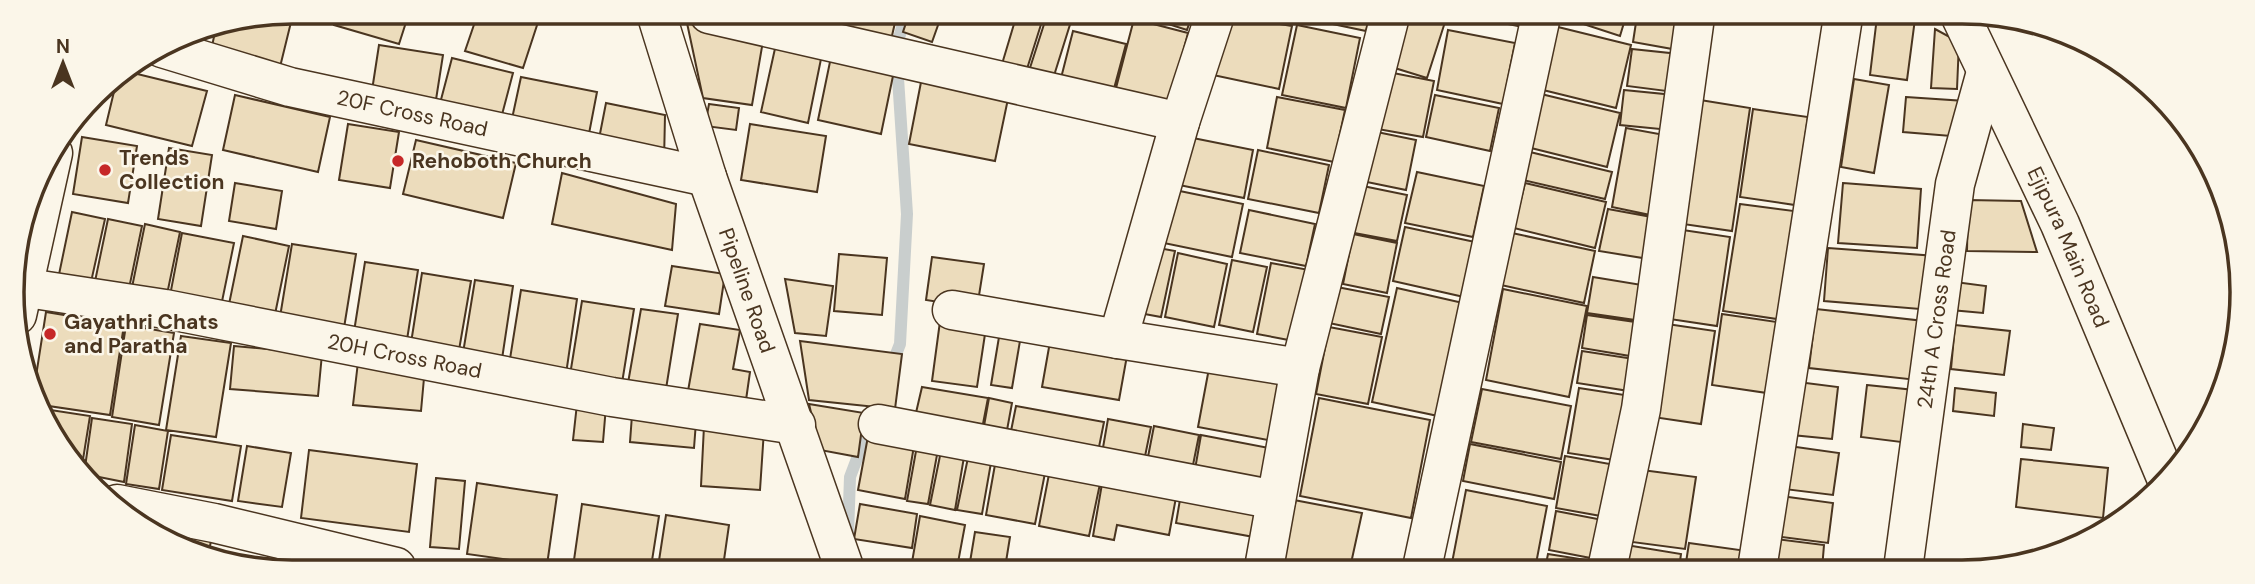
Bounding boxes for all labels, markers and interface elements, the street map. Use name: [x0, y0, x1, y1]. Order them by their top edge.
north arrow: [28, 28, 98, 98]
text: N: [56, 34, 70, 59]
street label: 20F Cross Road: [334, 84, 490, 143]
place label: Trends Collection: [119, 144, 224, 196]
place label: Rehoboth Church: [412, 147, 592, 175]
marker: Rehoboth Church: [390, 153, 406, 169]
marker: Trends Collection: [97, 162, 113, 178]
street label: Ejipura Main Road: [2021, 162, 2116, 332]
street label: Pipeline Road: [712, 224, 782, 357]
street label: 24th A Cross Road: [1911, 228, 1963, 411]
place label: Gayathri Chats and Paratha: [64, 308, 219, 360]
marker: Gayathri Chats and Paratha: [42, 326, 58, 342]
street label: 20H Cross Road: [325, 327, 484, 385]

